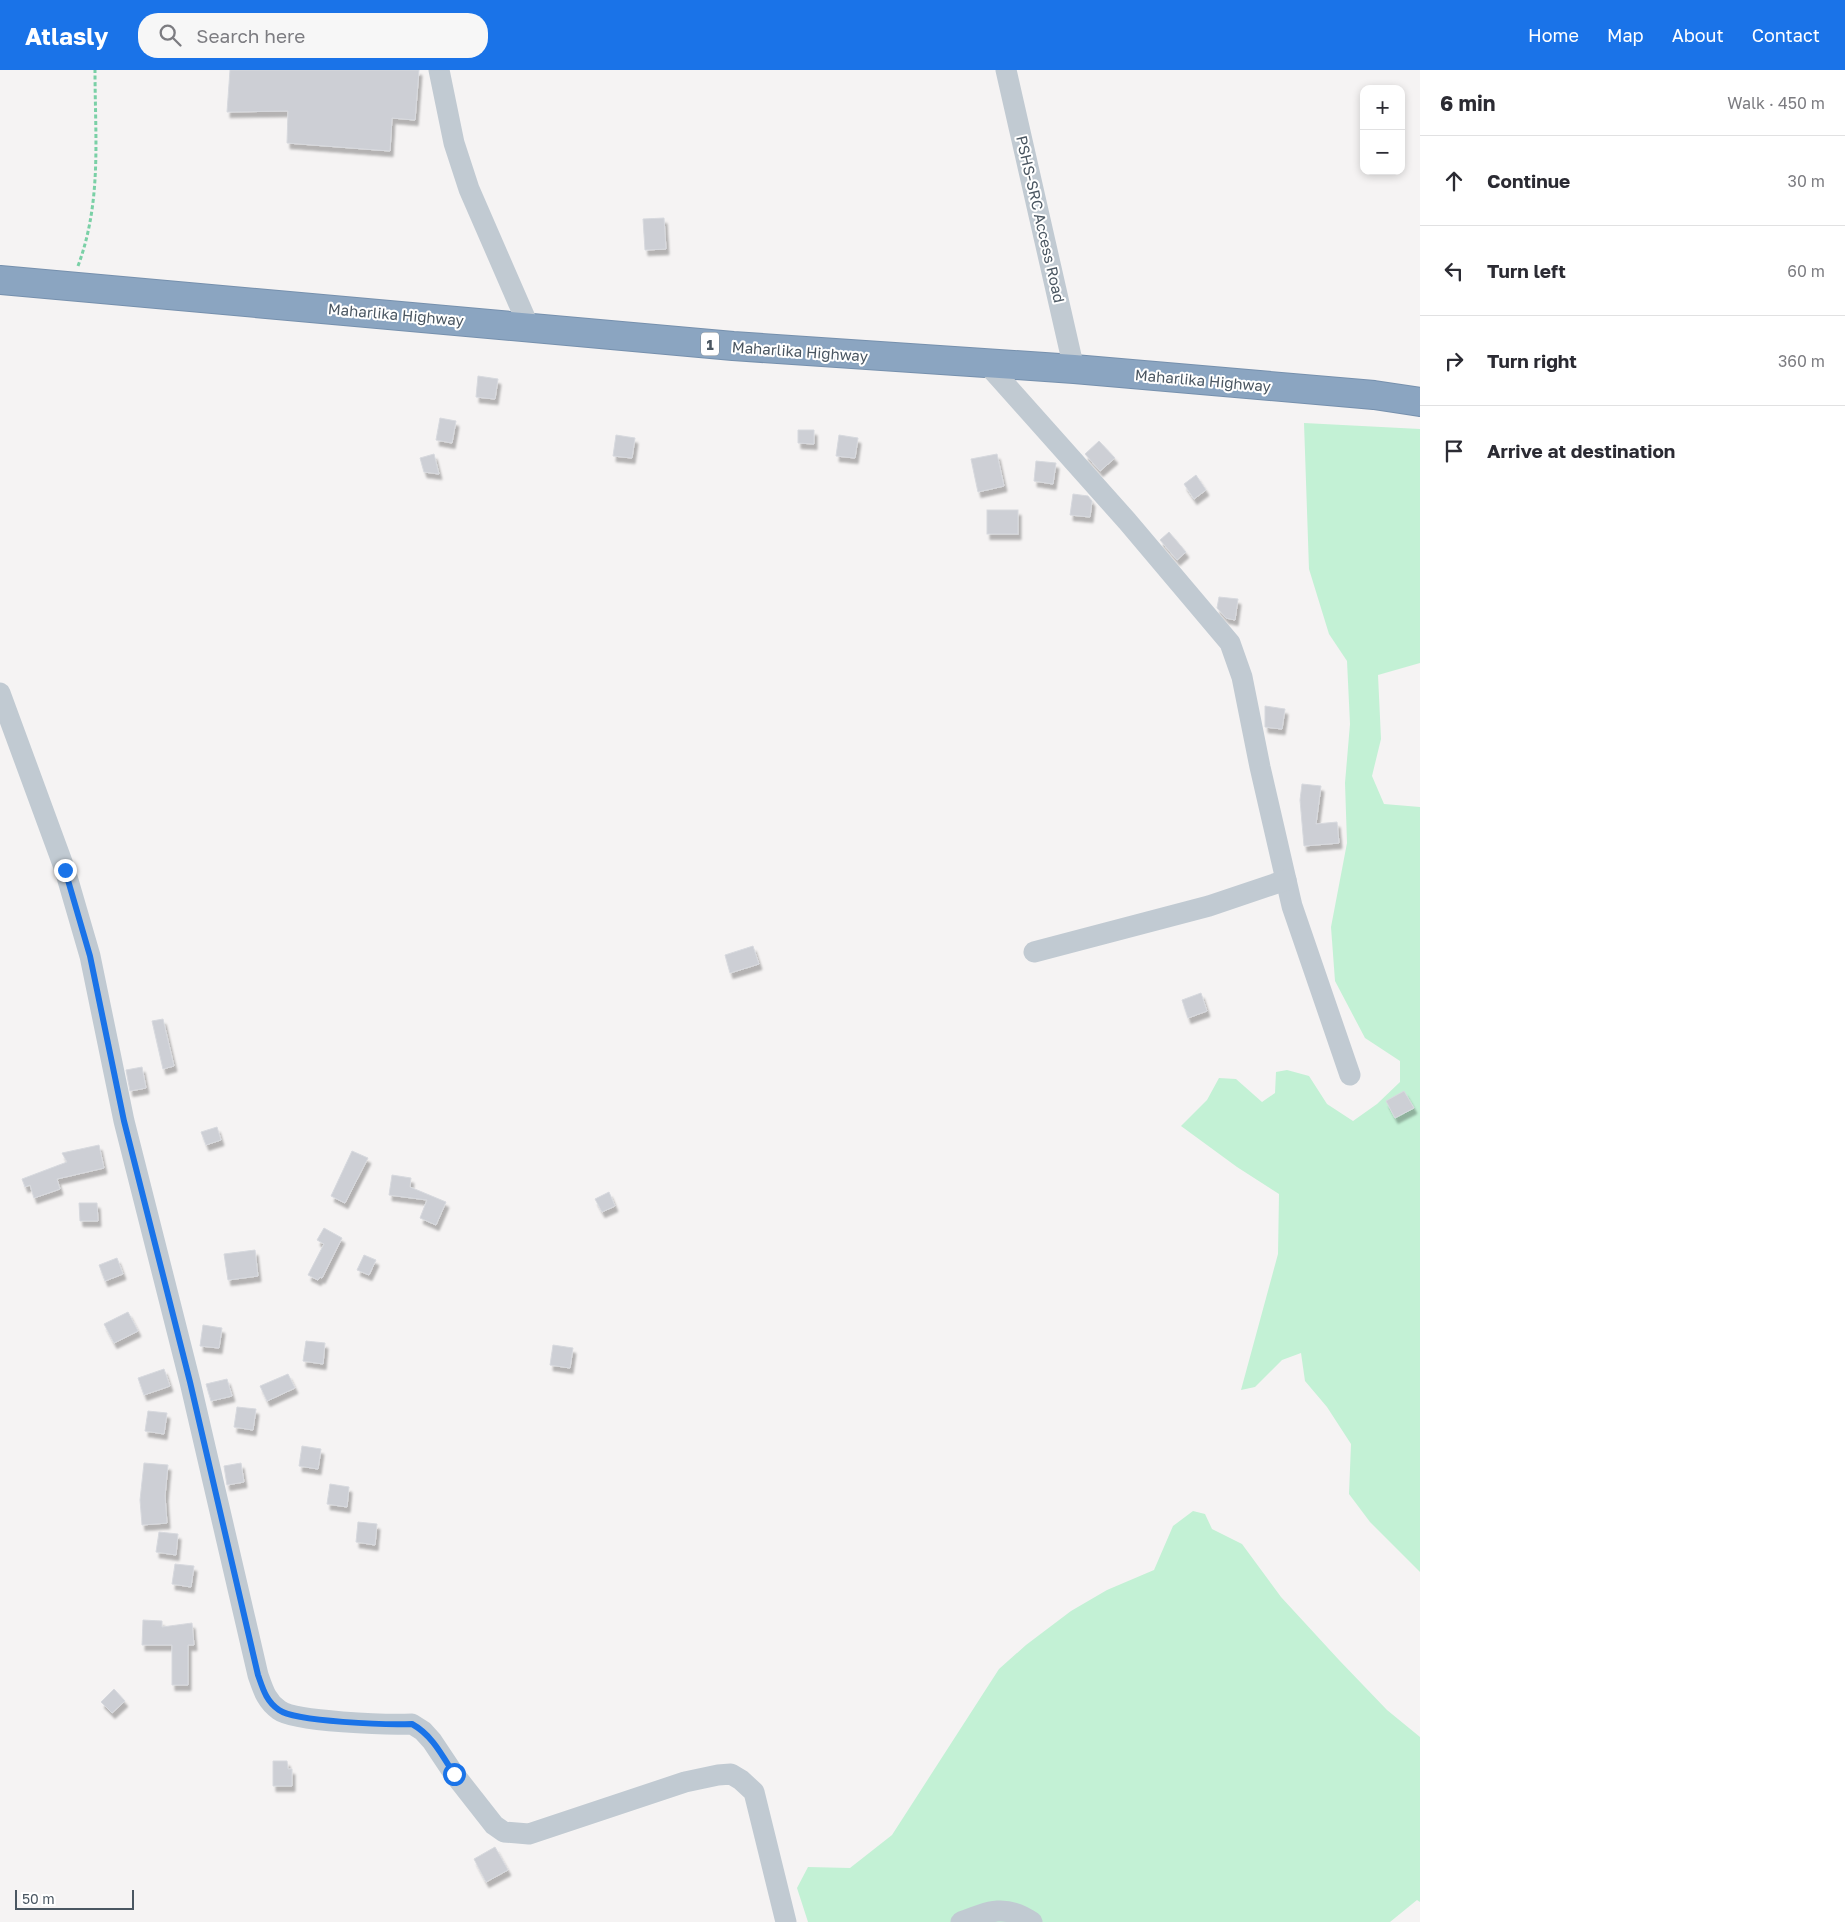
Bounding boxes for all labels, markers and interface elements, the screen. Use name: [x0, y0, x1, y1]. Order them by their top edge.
search box: [138, 13, 488, 58]
text: Atlasly: [25, 21, 108, 50]
icon: search: [156, 21, 184, 49]
text: Search here: [196, 24, 305, 47]
text: Home: [1528, 24, 1579, 46]
text: Map: [1607, 24, 1644, 46]
text: About: [1672, 24, 1724, 46]
text: Contact: [1752, 24, 1820, 46]
map controls: [1360, 85, 1405, 175]
button: +: [1360, 85, 1405, 130]
text: 6 min: [1440, 90, 1495, 116]
text: Walk · 450 m: [1727, 93, 1825, 113]
button: −: [1360, 130, 1405, 175]
street label: PSHS-SRC Access Road: [1013, 134, 1069, 304]
icon: ahead: [1440, 167, 1468, 195]
text: Continue: [1487, 169, 1570, 192]
text: 30 m: [1788, 171, 1825, 191]
icon: left: [1440, 257, 1468, 285]
text: Turn left: [1487, 259, 1566, 282]
text: 60 m: [1787, 261, 1825, 281]
street label: Maharlika Highway: [327, 299, 465, 329]
road number: 1: [701, 332, 719, 356]
street label: Maharlika Highway: [731, 337, 869, 365]
icon: right: [1440, 347, 1468, 375]
text: Turn right: [1487, 349, 1577, 372]
text: 360 m: [1778, 351, 1825, 371]
street label: Maharlika Highway: [1134, 365, 1272, 395]
icon: arrive: [1440, 437, 1468, 465]
text: Arrive at destination: [1487, 439, 1675, 462]
route end: [54, 859, 77, 882]
route start: [443, 1763, 466, 1786]
scale bar: [15, 1887, 134, 1910]
text: 50 m: [22, 1890, 55, 1907]

